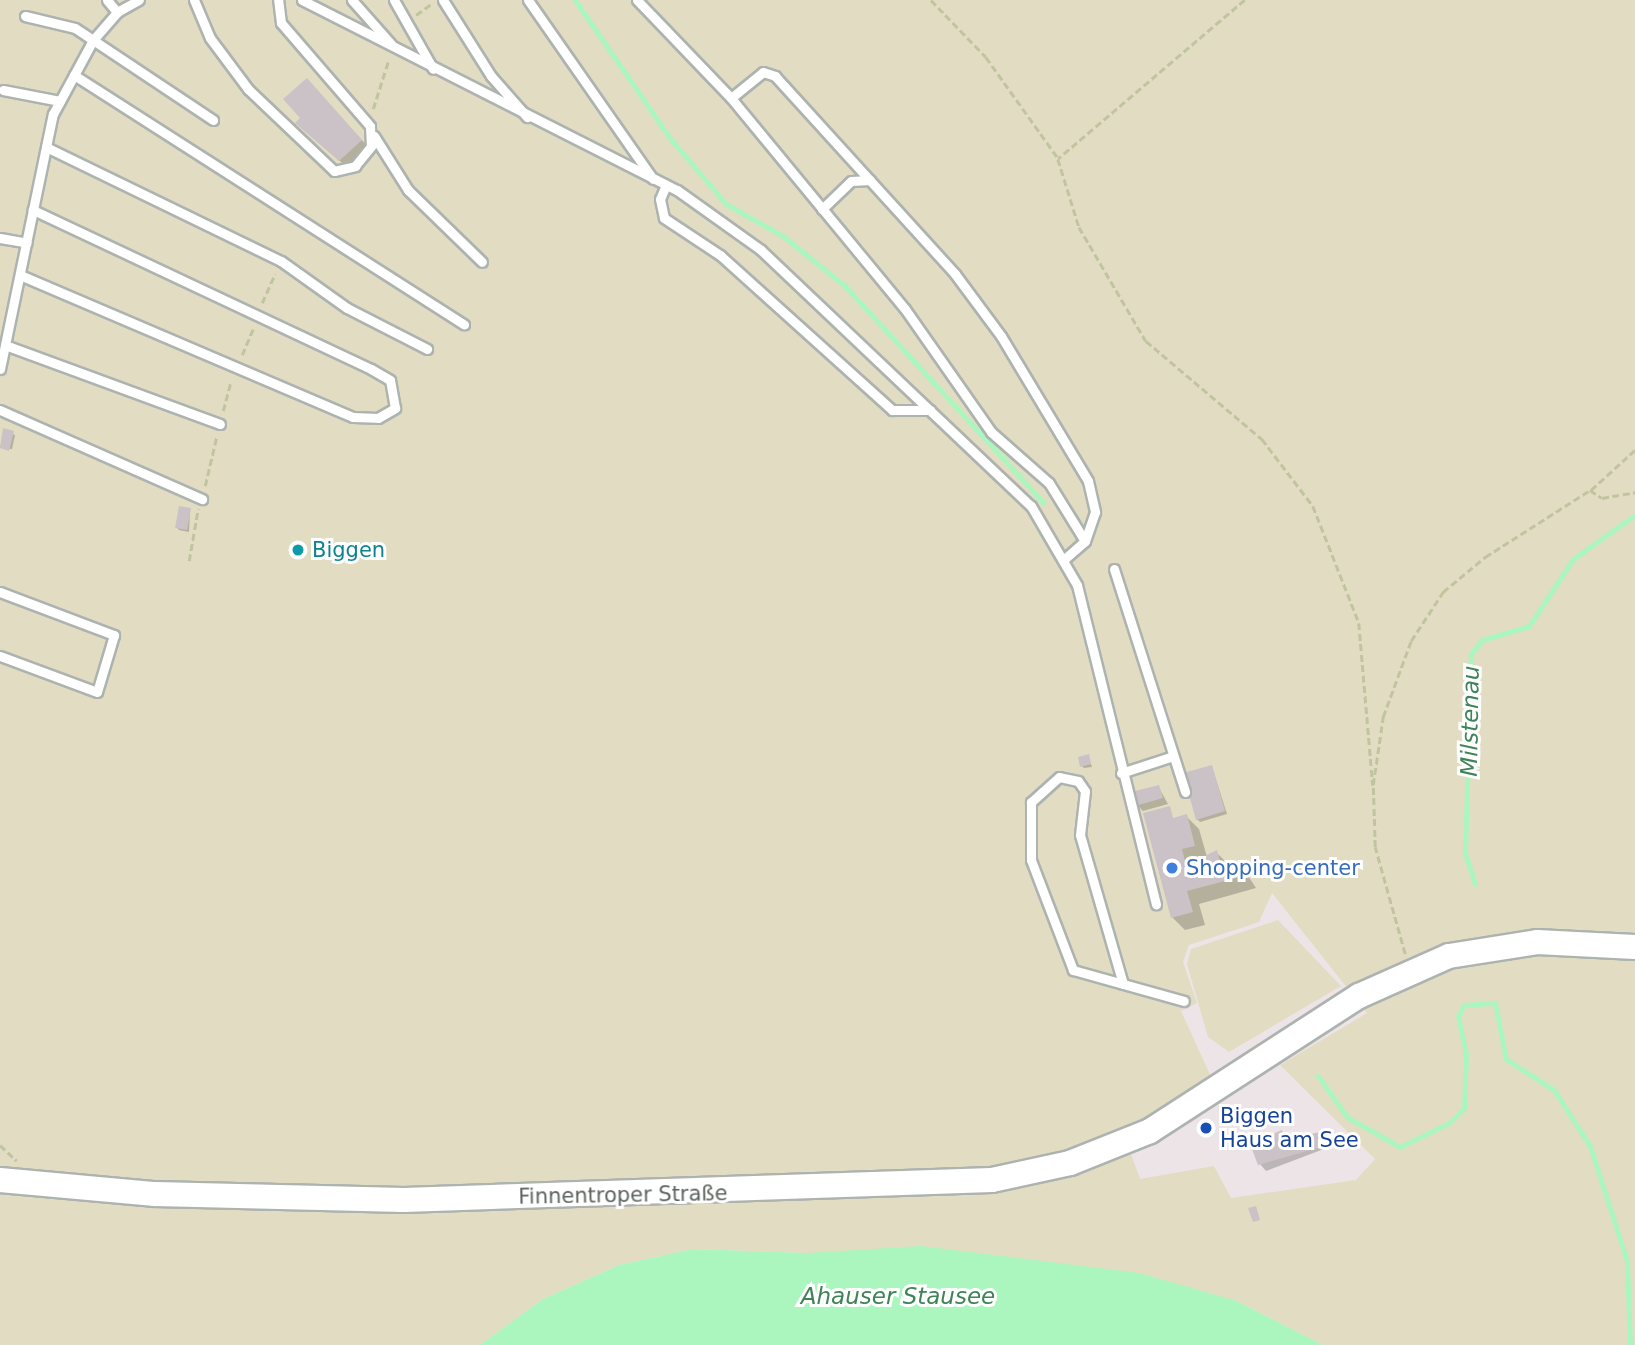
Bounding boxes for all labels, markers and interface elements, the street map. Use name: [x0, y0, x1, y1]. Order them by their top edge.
place label: Biggen: [312, 537, 385, 563]
marker: Biggen: [290, 542, 306, 558]
water label: Milstenau: [1455, 665, 1485, 777]
place label: Shopping-center: [1186, 855, 1360, 881]
marker: Shopping-center: [1164, 860, 1180, 876]
place label: Biggen Haus am See: [1220, 1103, 1359, 1153]
marker: Biggen Haus am See: [1198, 1120, 1214, 1136]
street label: Finnentroper Straße: [518, 1181, 728, 1209]
water label: Ahauser Stausee: [801, 1282, 995, 1310]

